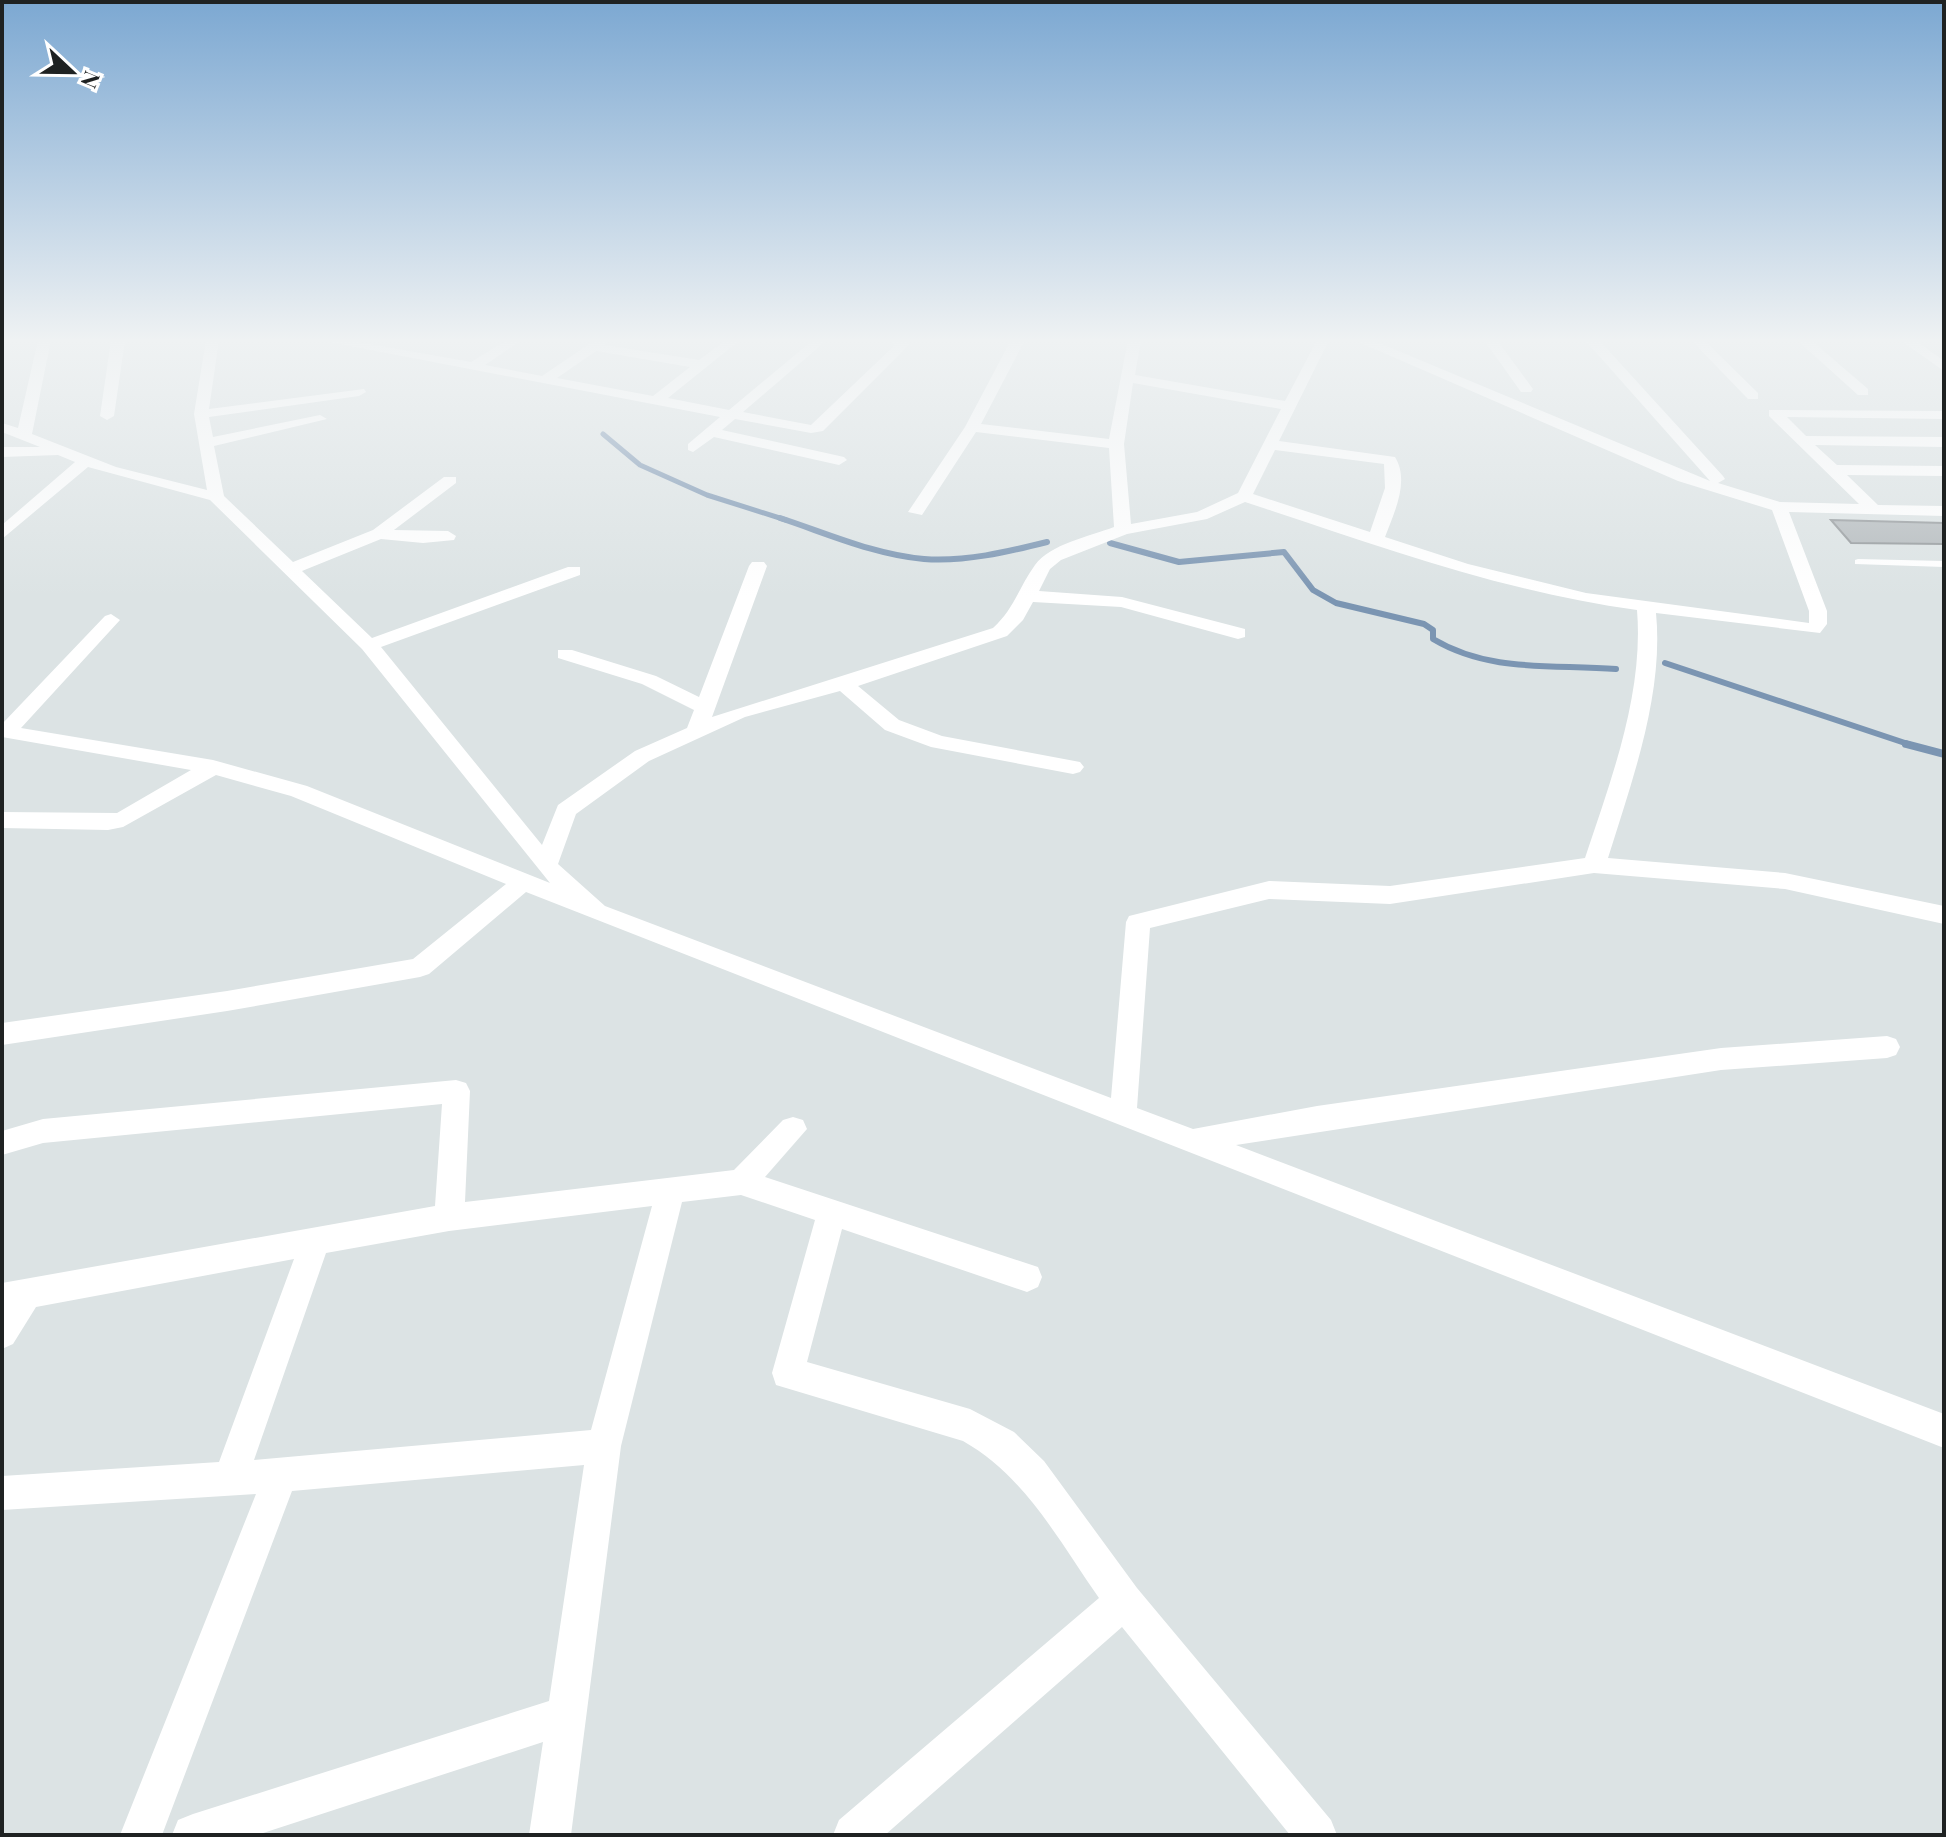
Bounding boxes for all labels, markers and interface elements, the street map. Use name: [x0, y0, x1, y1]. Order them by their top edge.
north arrow: [32, 32, 112, 112]
text: N: [75, 67, 108, 93]

